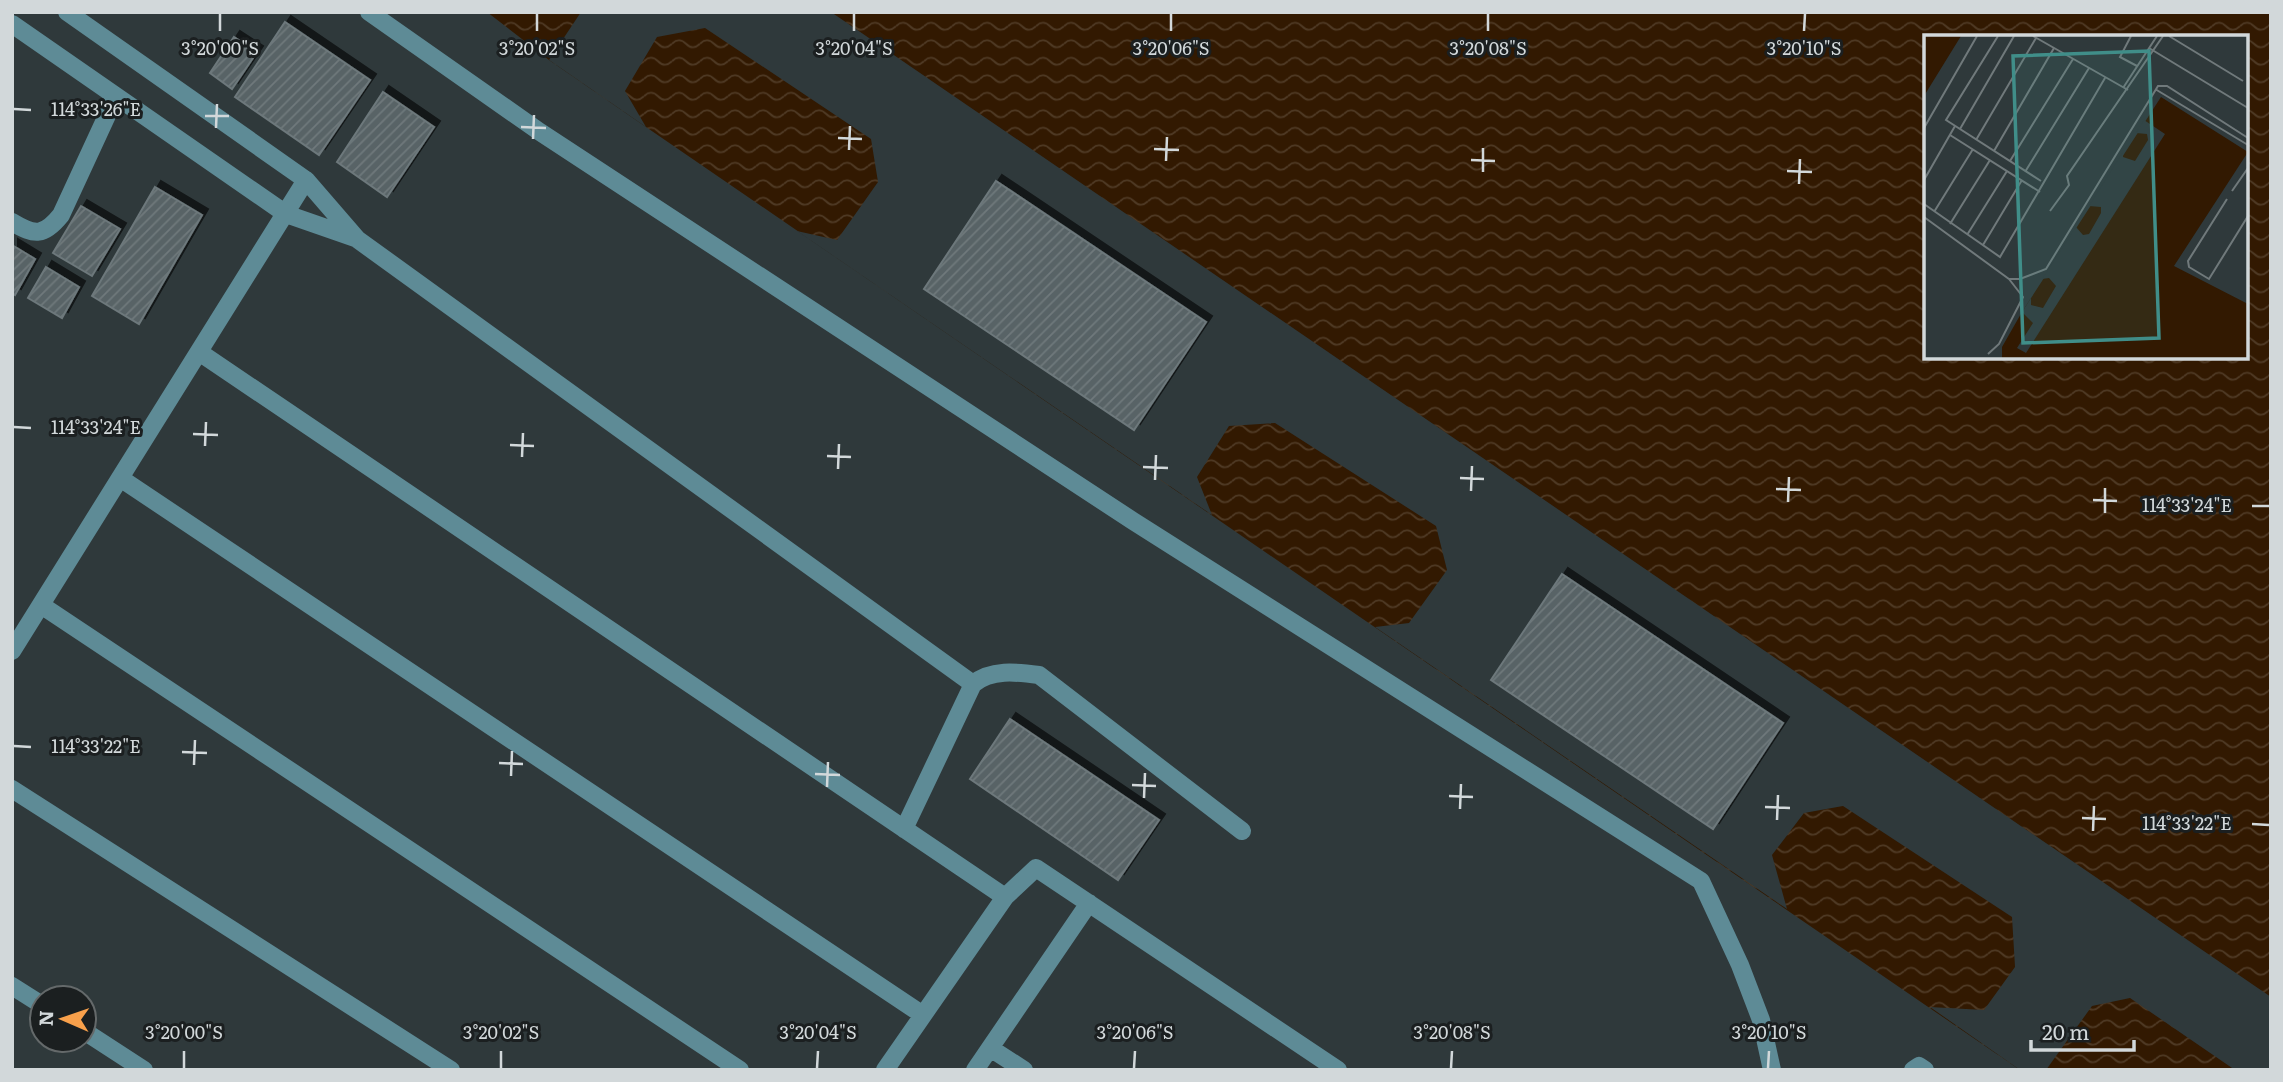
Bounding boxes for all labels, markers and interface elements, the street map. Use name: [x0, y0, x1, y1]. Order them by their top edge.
text: 3°20'00"S: [181, 34, 259, 61]
text: 3°20'02"S: [499, 34, 575, 61]
text: 3°20'04"S: [815, 34, 893, 61]
text: 3°20'06"S: [1132, 34, 1210, 61]
text: 3°20'08"S: [1449, 34, 1527, 61]
text: 3°20'10"S: [1767, 34, 1841, 61]
inset map: [1924, 35, 2248, 359]
text: 114°33'26"E: [51, 95, 141, 122]
text: 114°33'24"E: [51, 413, 141, 440]
text: 114°33'24"E: [2142, 491, 2232, 518]
text: 114°33'22"E: [51, 732, 141, 759]
text: 114°33'22"E: [2142, 809, 2232, 836]
north arrow: [28, 984, 98, 1054]
scale bar: [2031, 1009, 2134, 1052]
text: N: [31, 1010, 59, 1027]
text: 20 m: [2042, 1015, 2089, 1046]
text: 3°20'00"S: [145, 1018, 223, 1045]
text: 3°20'02"S: [463, 1018, 539, 1045]
text: 3°20'04"S: [779, 1018, 857, 1045]
text: 3°20'06"S: [1096, 1018, 1174, 1045]
text: 3°20'08"S: [1413, 1018, 1491, 1045]
text: 3°20'10"S: [1732, 1018, 1806, 1045]

